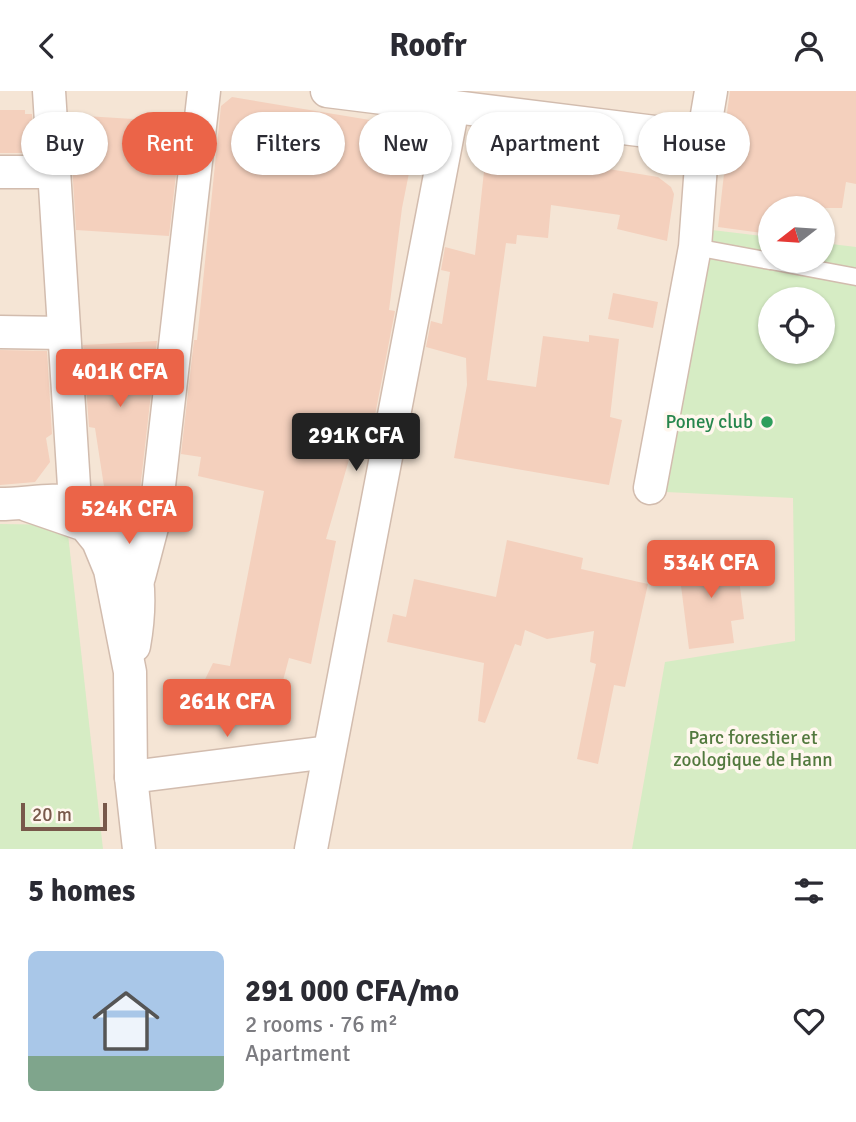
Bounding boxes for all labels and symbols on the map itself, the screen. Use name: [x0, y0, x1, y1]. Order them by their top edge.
north arrow: [758, 196, 835, 273]
pin: 401K CFA: [48, 349, 192, 409]
place label: Poney club: [665, 410, 753, 434]
pin: 291K CFA: [284, 413, 428, 473]
marker: Poney club: [759, 414, 775, 430]
pin: 524K CFA: [57, 487, 201, 546]
pin: 534K CFA: [639, 540, 783, 600]
pin: 261K CFA: [155, 679, 299, 739]
park label: Parc forestier et zoologique de Hann: [673, 726, 833, 772]
scale bar: [21, 800, 107, 832]

